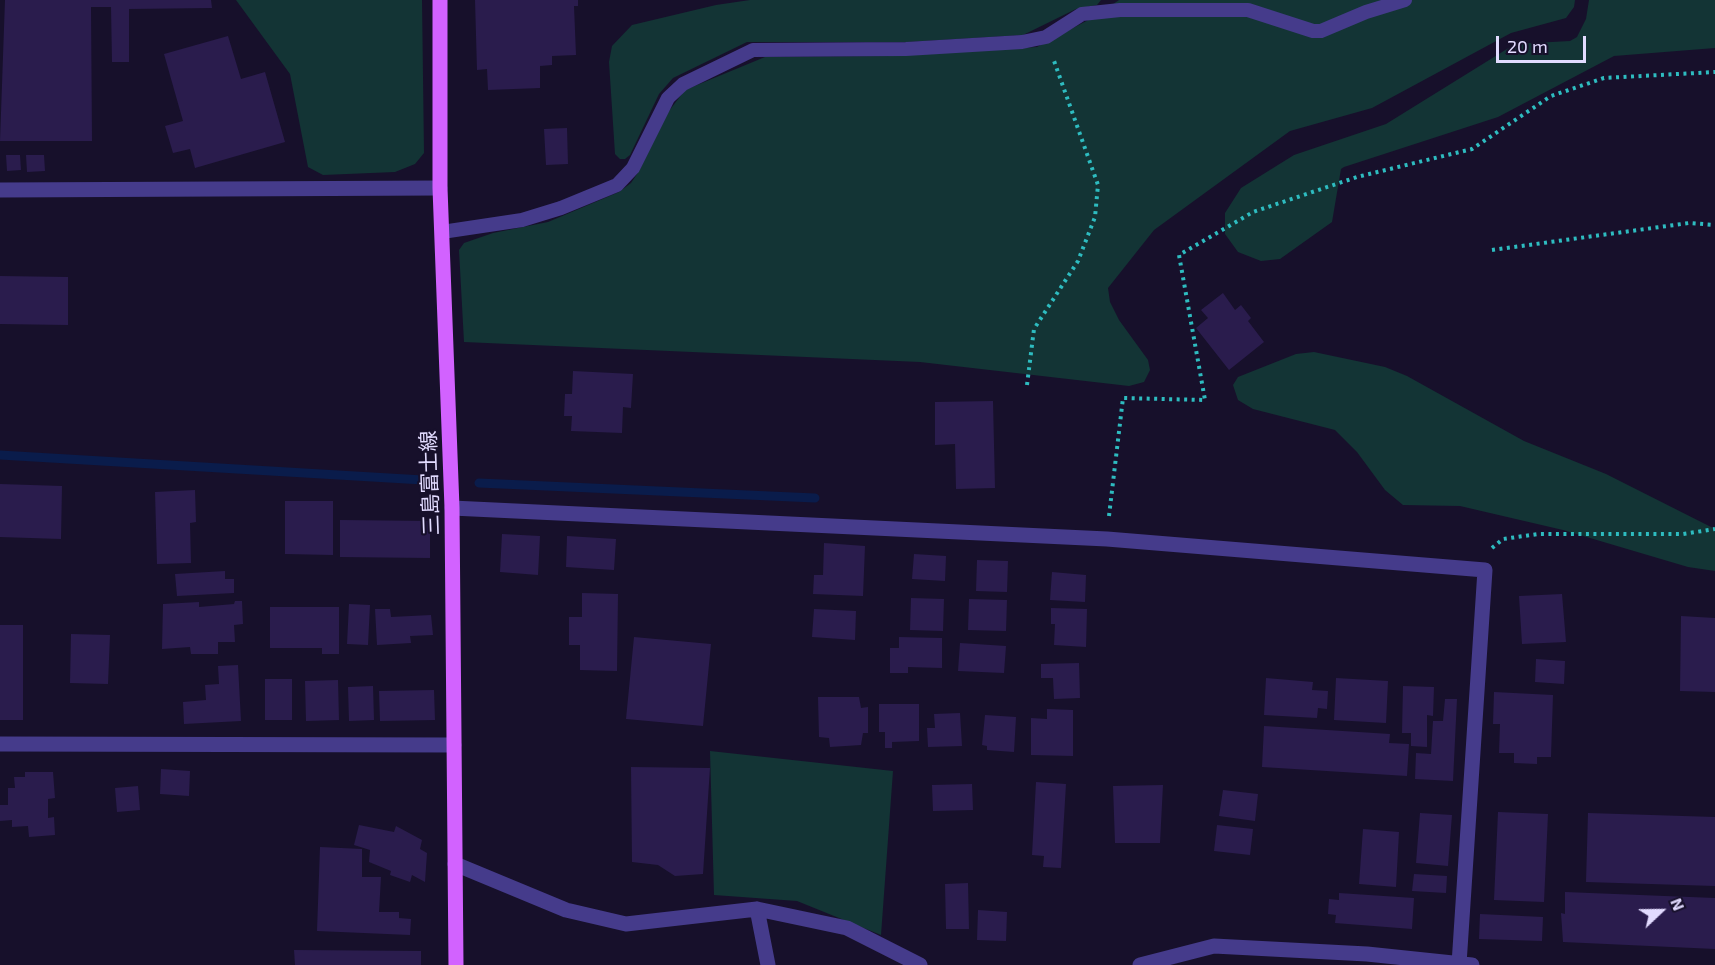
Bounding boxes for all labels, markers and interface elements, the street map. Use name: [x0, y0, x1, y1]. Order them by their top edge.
scale bar: [1499, 24, 1589, 62]
text: 20 m: [1507, 35, 1548, 57]
street label: 三島富士線: [416, 430, 444, 536]
north arrow: [1631, 881, 1691, 941]
text: N: [1667, 895, 1689, 913]

